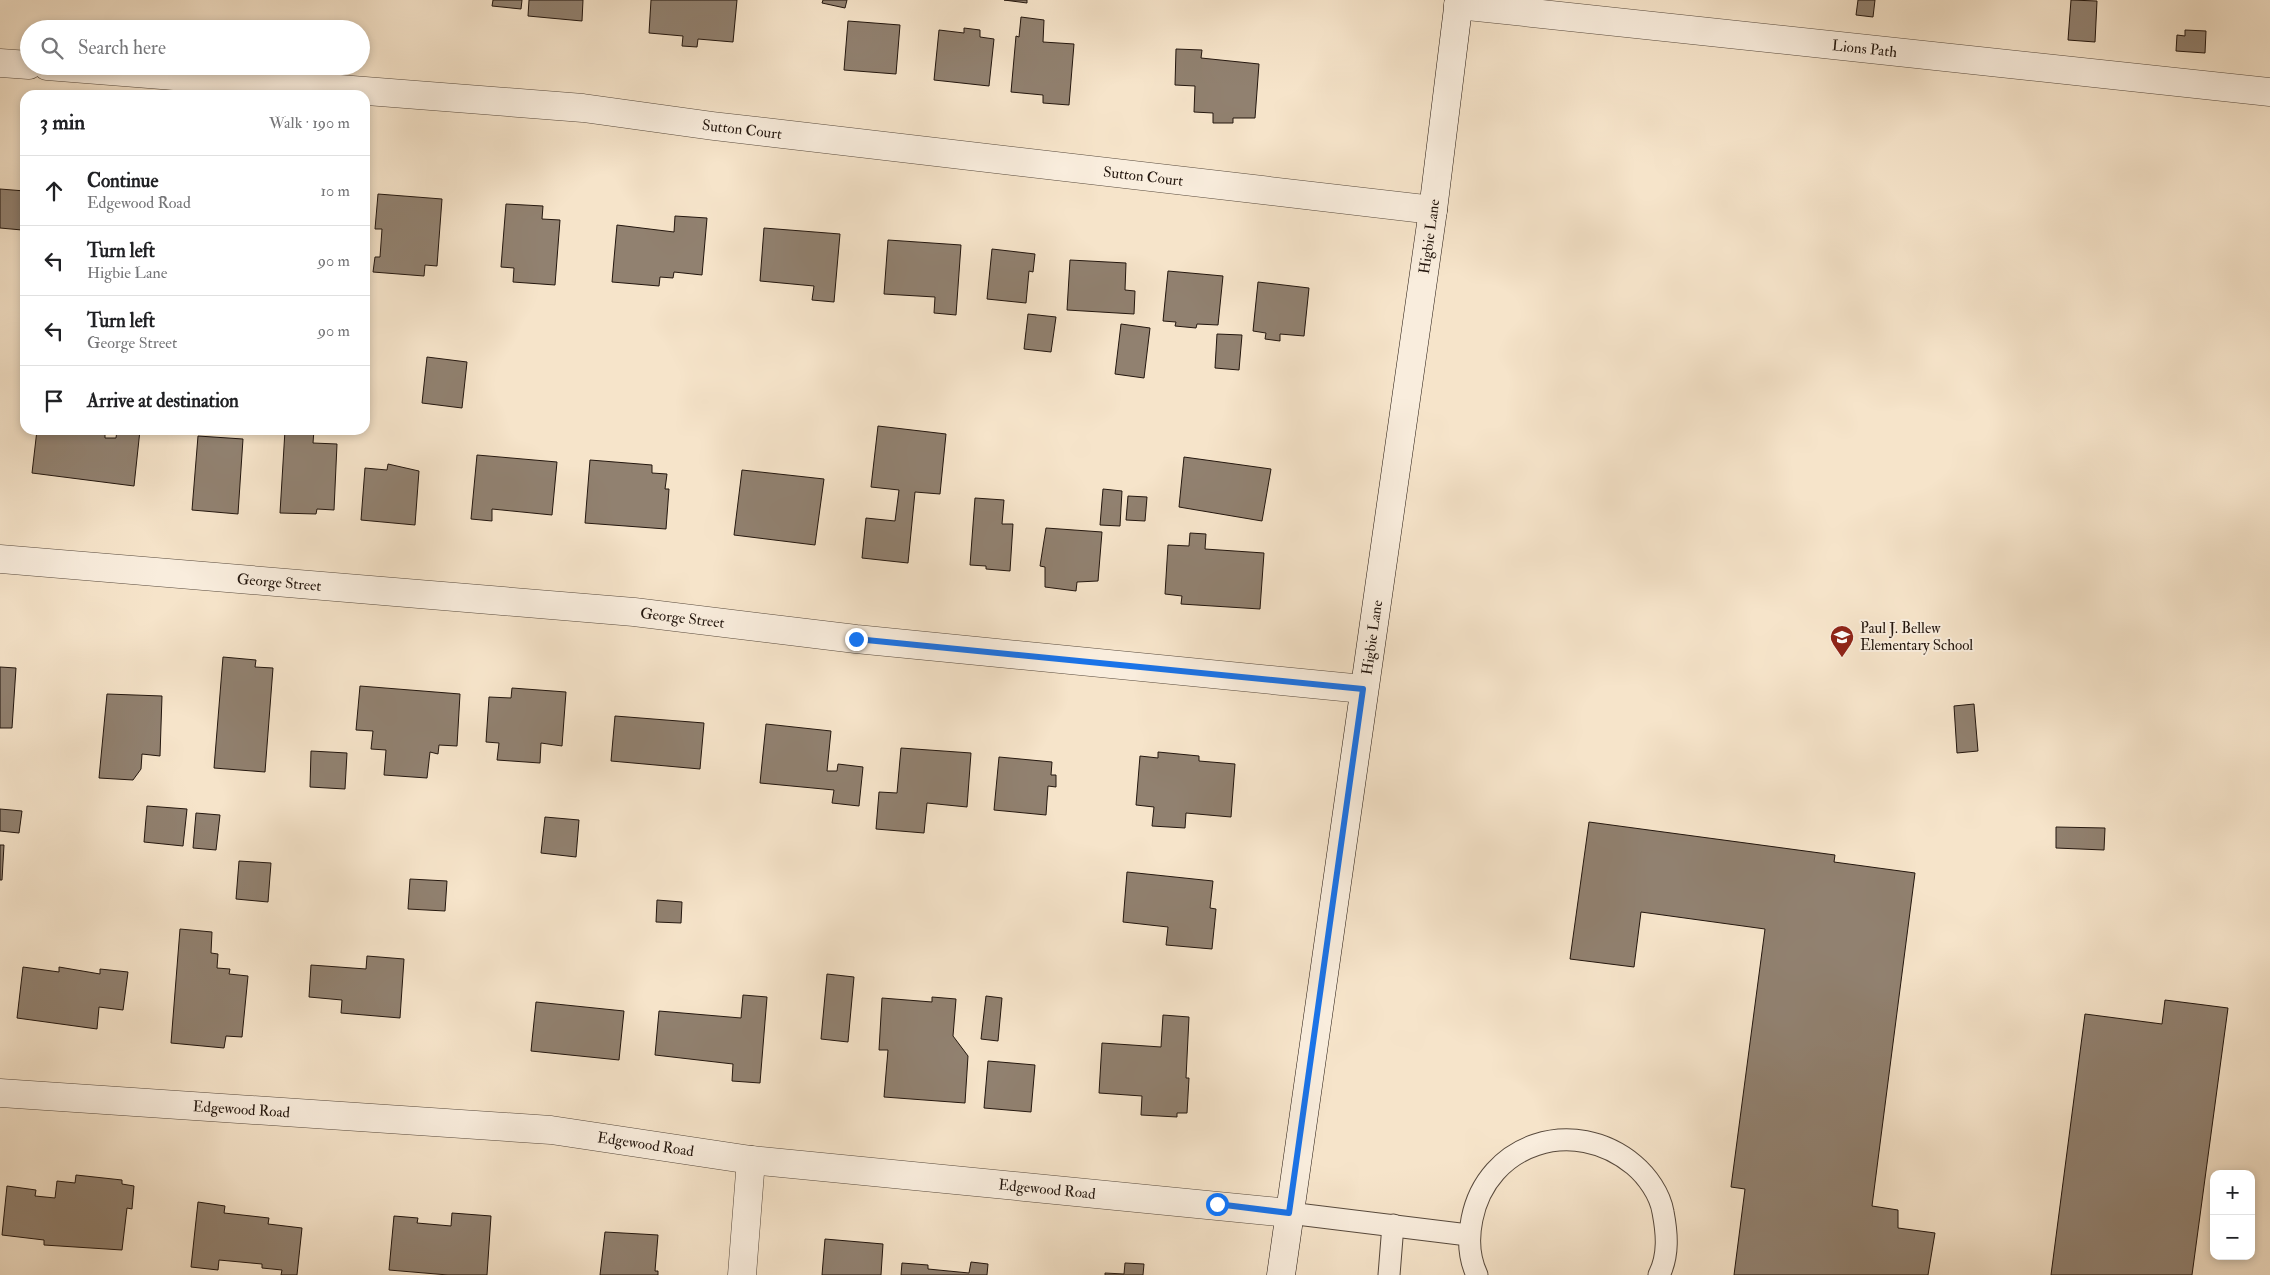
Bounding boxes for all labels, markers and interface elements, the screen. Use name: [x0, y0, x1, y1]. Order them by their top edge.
search box: [20, 20, 370, 75]
icon: search: [38, 34, 66, 62]
text: Search here: [78, 36, 166, 60]
street label: Lions Path: [1831, 36, 1898, 62]
text: 3 min: [40, 109, 85, 136]
text: Walk · 190 m: [269, 113, 350, 133]
street label: Sutton Court: [701, 116, 783, 144]
street label: Sutton Court: [1102, 163, 1184, 191]
text: Continue: [87, 169, 158, 193]
icon: ahead: [40, 177, 68, 205]
text: 10 m: [320, 181, 350, 201]
text: Edgewood Road: [87, 193, 191, 213]
street label: Higbie Lane: [1415, 198, 1444, 275]
text: Turn left: [87, 239, 155, 263]
icon: left: [40, 247, 68, 275]
text: 90 m: [318, 251, 350, 271]
text: Higbie Lane: [87, 263, 167, 283]
text: Turn left: [87, 309, 155, 333]
icon: left: [40, 317, 68, 345]
text: 90 m: [318, 321, 350, 341]
text: George Street: [87, 333, 177, 353]
icon: arrive: [40, 387, 68, 415]
text: Arrive at destination: [87, 389, 239, 413]
street label: George Street: [236, 570, 322, 596]
street label: Higbie Lane: [1358, 599, 1387, 676]
street label: George Street: [639, 604, 726, 633]
place label: Paul J. Bellew Elementary School: [1860, 619, 1973, 655]
school or university icon: Paul J. Bellew Elementary School: [1829, 624, 1855, 658]
route end: [845, 628, 868, 651]
street label: Edgewood Road: [192, 1097, 291, 1122]
street label: Edgewood Road: [596, 1128, 696, 1161]
map controls: [2210, 1170, 2255, 1260]
button: +: [2210, 1170, 2255, 1215]
street label: Edgewood Road: [998, 1175, 1097, 1204]
route start: [1206, 1193, 1229, 1216]
button: −: [2210, 1215, 2255, 1260]

